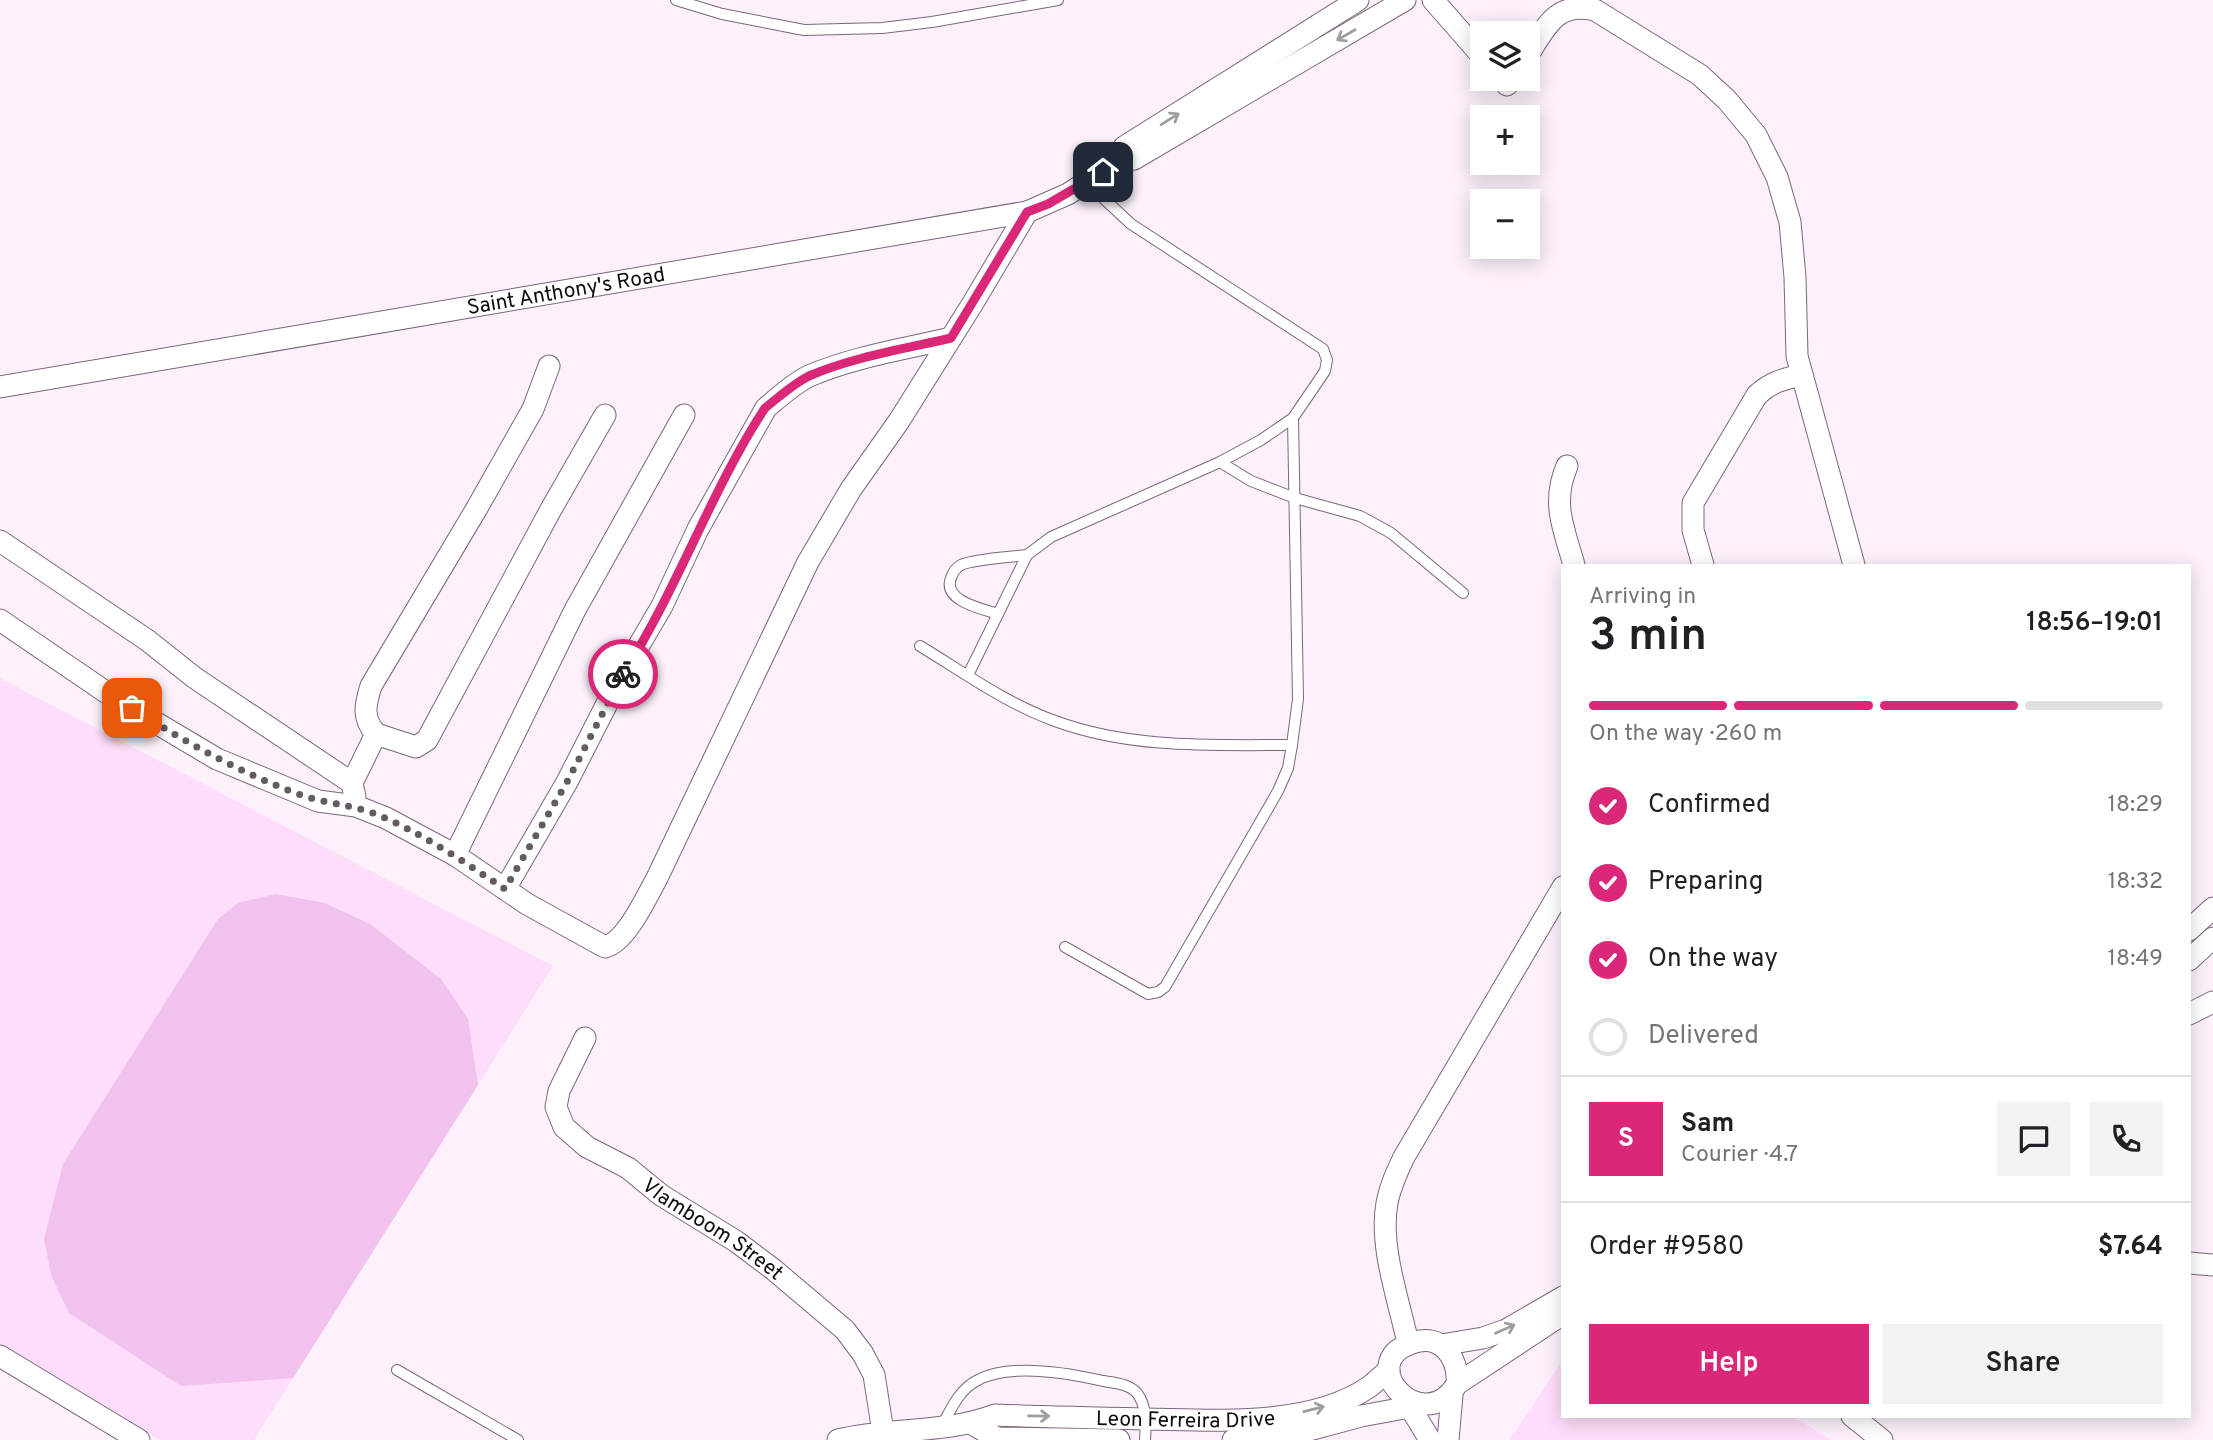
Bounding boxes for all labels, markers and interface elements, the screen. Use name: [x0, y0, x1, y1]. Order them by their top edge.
map controls: [1470, 21, 1540, 259]
button: layers: [1470, 21, 1540, 91]
one-way arrow: [1336, 28, 1356, 42]
button: +: [1470, 105, 1540, 175]
one-way arrow: [1160, 111, 1179, 126]
pin: [1073, 142, 1133, 202]
icon: home: [1084, 153, 1122, 191]
button: −: [1470, 189, 1540, 259]
street label: Saint Anthony's Road: [465, 262, 667, 322]
text: Arriving in: [1589, 583, 1696, 612]
text: 18:56–19:01: [2026, 607, 2163, 640]
text: 3 min: [1589, 608, 1707, 667]
courier: [588, 639, 658, 709]
icon: bike: [604, 655, 642, 693]
pin: [102, 678, 162, 738]
icon: bag: [113, 689, 151, 727]
text: On the way · 260 m: [1589, 720, 1782, 749]
icon: check: [1589, 787, 1627, 825]
text: Confirmed: [1648, 789, 1771, 822]
text: 18:29: [2107, 791, 2163, 820]
icon: check: [1589, 864, 1627, 902]
text: Preparing: [1648, 866, 1763, 899]
text: 18:32: [2108, 868, 2163, 897]
icon: check: [1589, 941, 1627, 979]
text: On the way: [1648, 943, 1778, 976]
text: 18:49: [2108, 945, 2163, 974]
text: Delivered: [1648, 1020, 1759, 1053]
button: chat: [1997, 1102, 2071, 1176]
button: phone: [2089, 1102, 2163, 1176]
text: Sam: [1681, 1108, 1734, 1141]
text: S: [1618, 1123, 1634, 1156]
text: Courier · 4.7: [1681, 1141, 1798, 1170]
street label: Vlamboom Street: [636, 1173, 788, 1287]
text: Order #9580: [1589, 1231, 1744, 1264]
text: $7.64: [2098, 1231, 2163, 1264]
one-way arrow: [1494, 1322, 1515, 1335]
button: Help: [1589, 1324, 1869, 1404]
button: Share: [1883, 1324, 2163, 1404]
one-way arrow: [1302, 1402, 1325, 1415]
street label: Leon Ferreira Drive: [1096, 1405, 1277, 1435]
one-way arrow: [1027, 1410, 1050, 1423]

